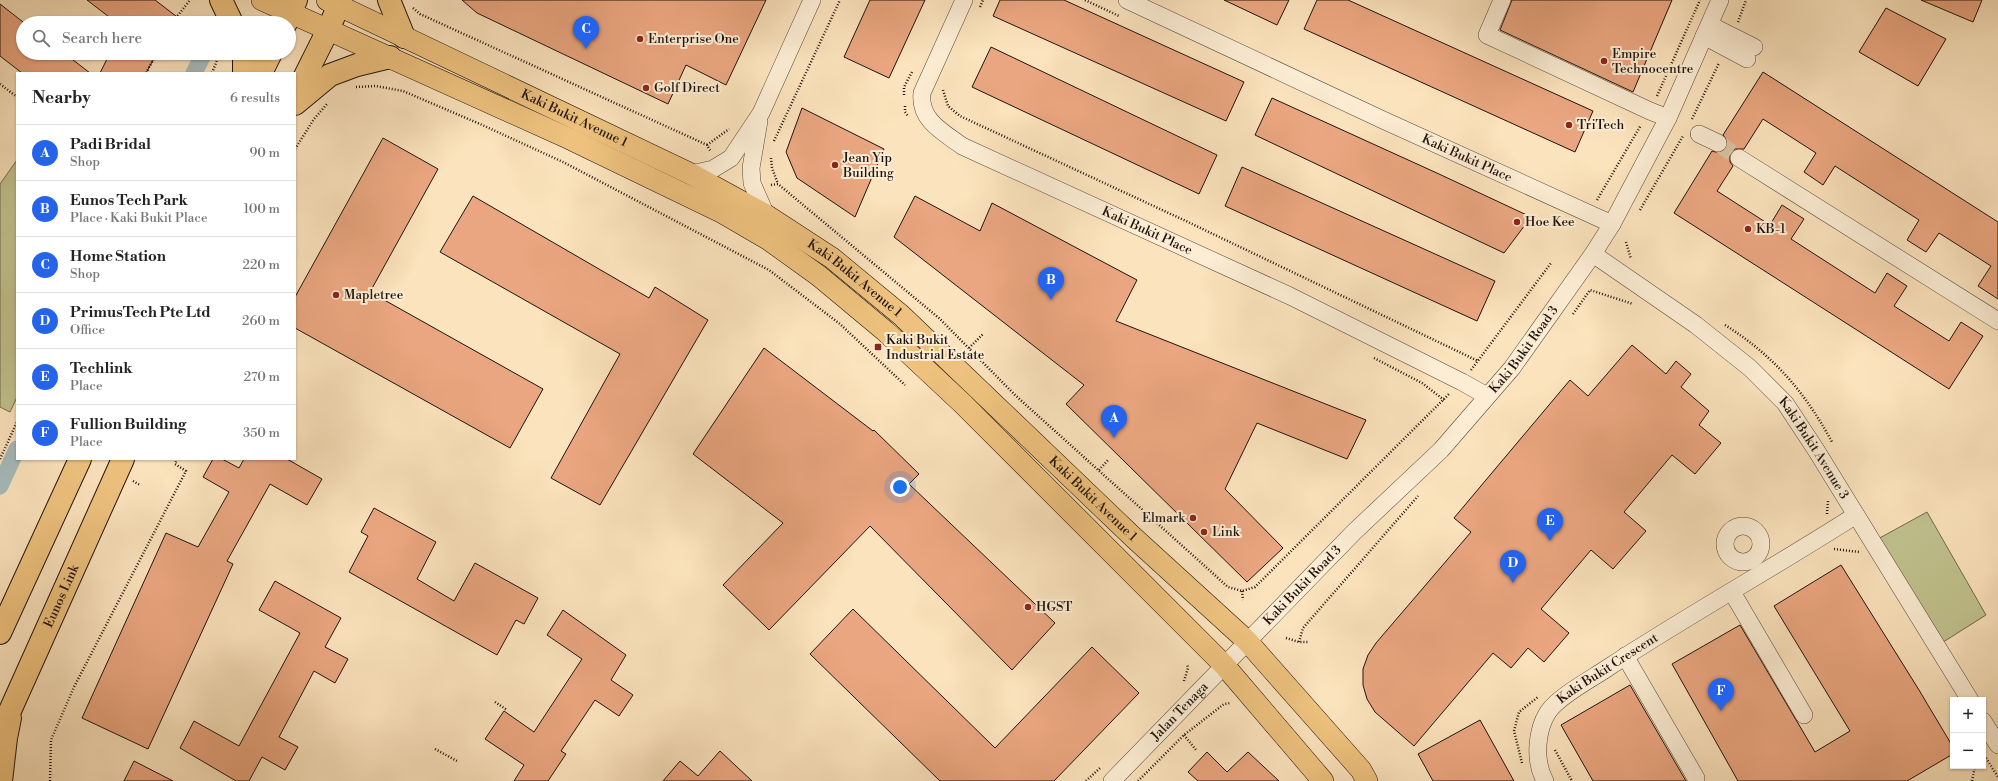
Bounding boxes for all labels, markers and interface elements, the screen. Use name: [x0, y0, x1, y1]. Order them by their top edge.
search box: [16, 16, 296, 60]
pin: C: [573, 16, 599, 49]
icon: search: [30, 27, 52, 49]
text: Search here: [62, 29, 142, 48]
place label: Enterprise One: [648, 31, 739, 47]
marker: Enterprise One: [635, 34, 645, 44]
place label: Empire Technocentre: [1612, 46, 1694, 77]
marker: Empire Technocentre: [1599, 56, 1609, 66]
place label: Golf Direct: [654, 80, 720, 96]
marker: Golf Direct: [641, 83, 651, 93]
street label: Kaki Bukit Avenue 1: [518, 86, 631, 151]
text: Nearby: [32, 87, 91, 109]
text: 6 results: [230, 90, 280, 106]
place label: TriTech: [1577, 117, 1624, 133]
marker: TriTech: [1564, 120, 1574, 130]
street label: Kaki Bukit Place: [1419, 131, 1515, 186]
text: Padi Bridal: [70, 135, 151, 154]
text: A: [40, 145, 50, 161]
text: 90 m: [249, 145, 280, 161]
place label: Jean Yip Building: [842, 150, 894, 181]
text: Shop: [70, 154, 100, 170]
marker: Jean Yip Building: [830, 160, 840, 170]
text: Eunos Tech Park: [70, 191, 188, 210]
text: B: [40, 201, 50, 217]
text: 100 m: [244, 201, 280, 217]
street label: Kaki Bukit Place: [1099, 203, 1195, 258]
text: Place · Kaki Bukit Place: [70, 210, 208, 226]
place label: Hoe Kee: [1525, 214, 1575, 230]
marker: Hoe Kee: [1512, 217, 1522, 227]
place label: KB-1: [1756, 221, 1786, 237]
marker: KB-1: [1743, 224, 1753, 234]
street label: Kaki Bukit Avenue 1: [804, 236, 906, 321]
text: Home Station: [70, 247, 166, 266]
text: C: [40, 257, 50, 273]
text: 220 m: [242, 257, 280, 273]
text: Shop: [70, 266, 100, 282]
pin: B: [1038, 267, 1064, 300]
place label: Mapletree: [344, 287, 404, 303]
marker: Mapletree: [331, 290, 341, 300]
text: PrimusTech Pte Ltd: [70, 303, 211, 322]
street label: Kaki Bukit Road 3: [1486, 303, 1562, 397]
text: D: [40, 313, 50, 329]
text: 260 m: [242, 313, 280, 329]
text: Office: [70, 322, 105, 338]
place label: Kaki Bukit Industrial Estate: [886, 332, 985, 363]
marker: Kaki Bukit Industrial Estate: [873, 342, 883, 352]
text: Techlink: [70, 359, 133, 378]
text: E: [40, 369, 50, 385]
text: 270 m: [244, 369, 280, 385]
text: Place: [70, 378, 102, 394]
street label: Kaki Bukit Avenue 3: [1775, 393, 1852, 502]
pin: A: [1101, 405, 1127, 438]
text: Fullion Building: [70, 415, 186, 434]
text: F: [40, 425, 50, 441]
text: 350 m: [243, 425, 280, 441]
text: Place: [70, 434, 102, 450]
street label: Kaki Bukit Avenue 1: [1045, 453, 1141, 545]
your location: [890, 477, 910, 497]
pin: E: [1537, 508, 1563, 541]
place label: Elmark: [1142, 510, 1186, 526]
marker: Elmark: [1188, 513, 1198, 523]
place label: Link: [1212, 524, 1241, 540]
marker: Link: [1199, 527, 1209, 537]
street label: Kaki Bukit Road 3: [1260, 542, 1345, 629]
pin: D: [1500, 550, 1526, 583]
street label: Eunos Link: [40, 561, 83, 630]
place label: HGST: [1036, 599, 1072, 615]
marker: HGST: [1023, 602, 1033, 612]
street label: Kaki Bukit Crescent: [1553, 630, 1661, 707]
pin: F: [1708, 678, 1734, 711]
street label: Jalan Tenaga: [1147, 679, 1212, 745]
map controls: [1950, 697, 1986, 769]
button: +: [1950, 697, 1986, 733]
button: −: [1950, 733, 1986, 769]

